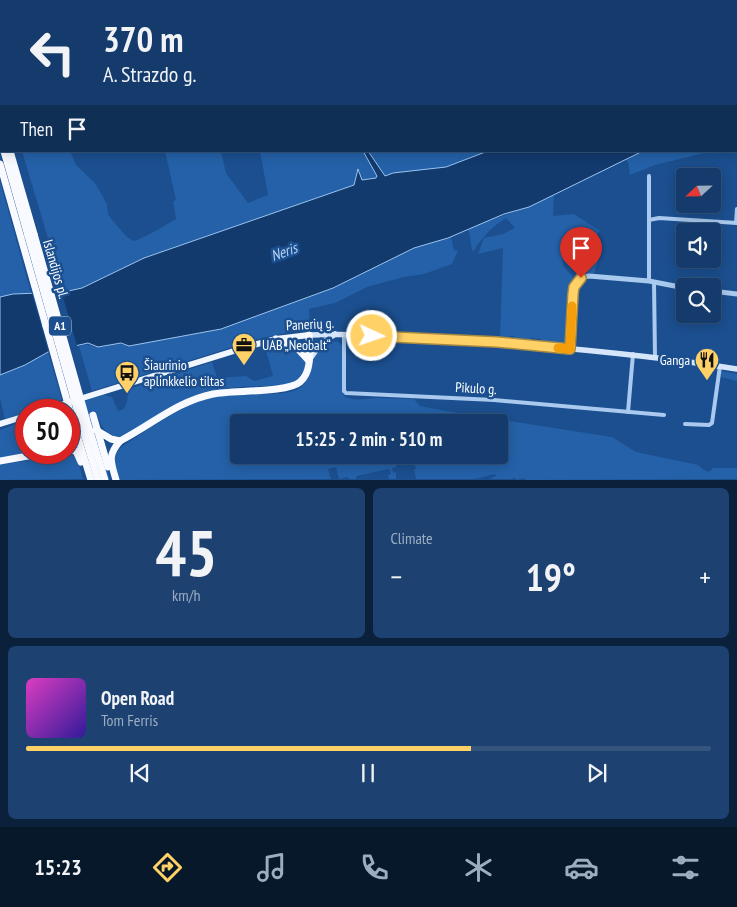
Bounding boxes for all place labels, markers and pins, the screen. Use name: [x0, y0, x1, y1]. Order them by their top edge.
pin: [560, 227, 602, 278]
office icon: UAB „Neobalt“: [231, 332, 257, 366]
place label: UAB „Neobalt“: [262, 336, 331, 354]
restaurant icon: Ganga: [694, 347, 720, 381]
place label: Ganga: [660, 351, 690, 369]
place label: Šiaurinio aplinkkelio tiltas: [144, 356, 225, 390]
bus stop icon: Šiaurinio aplinkkelio tiltas: [114, 360, 140, 394]

